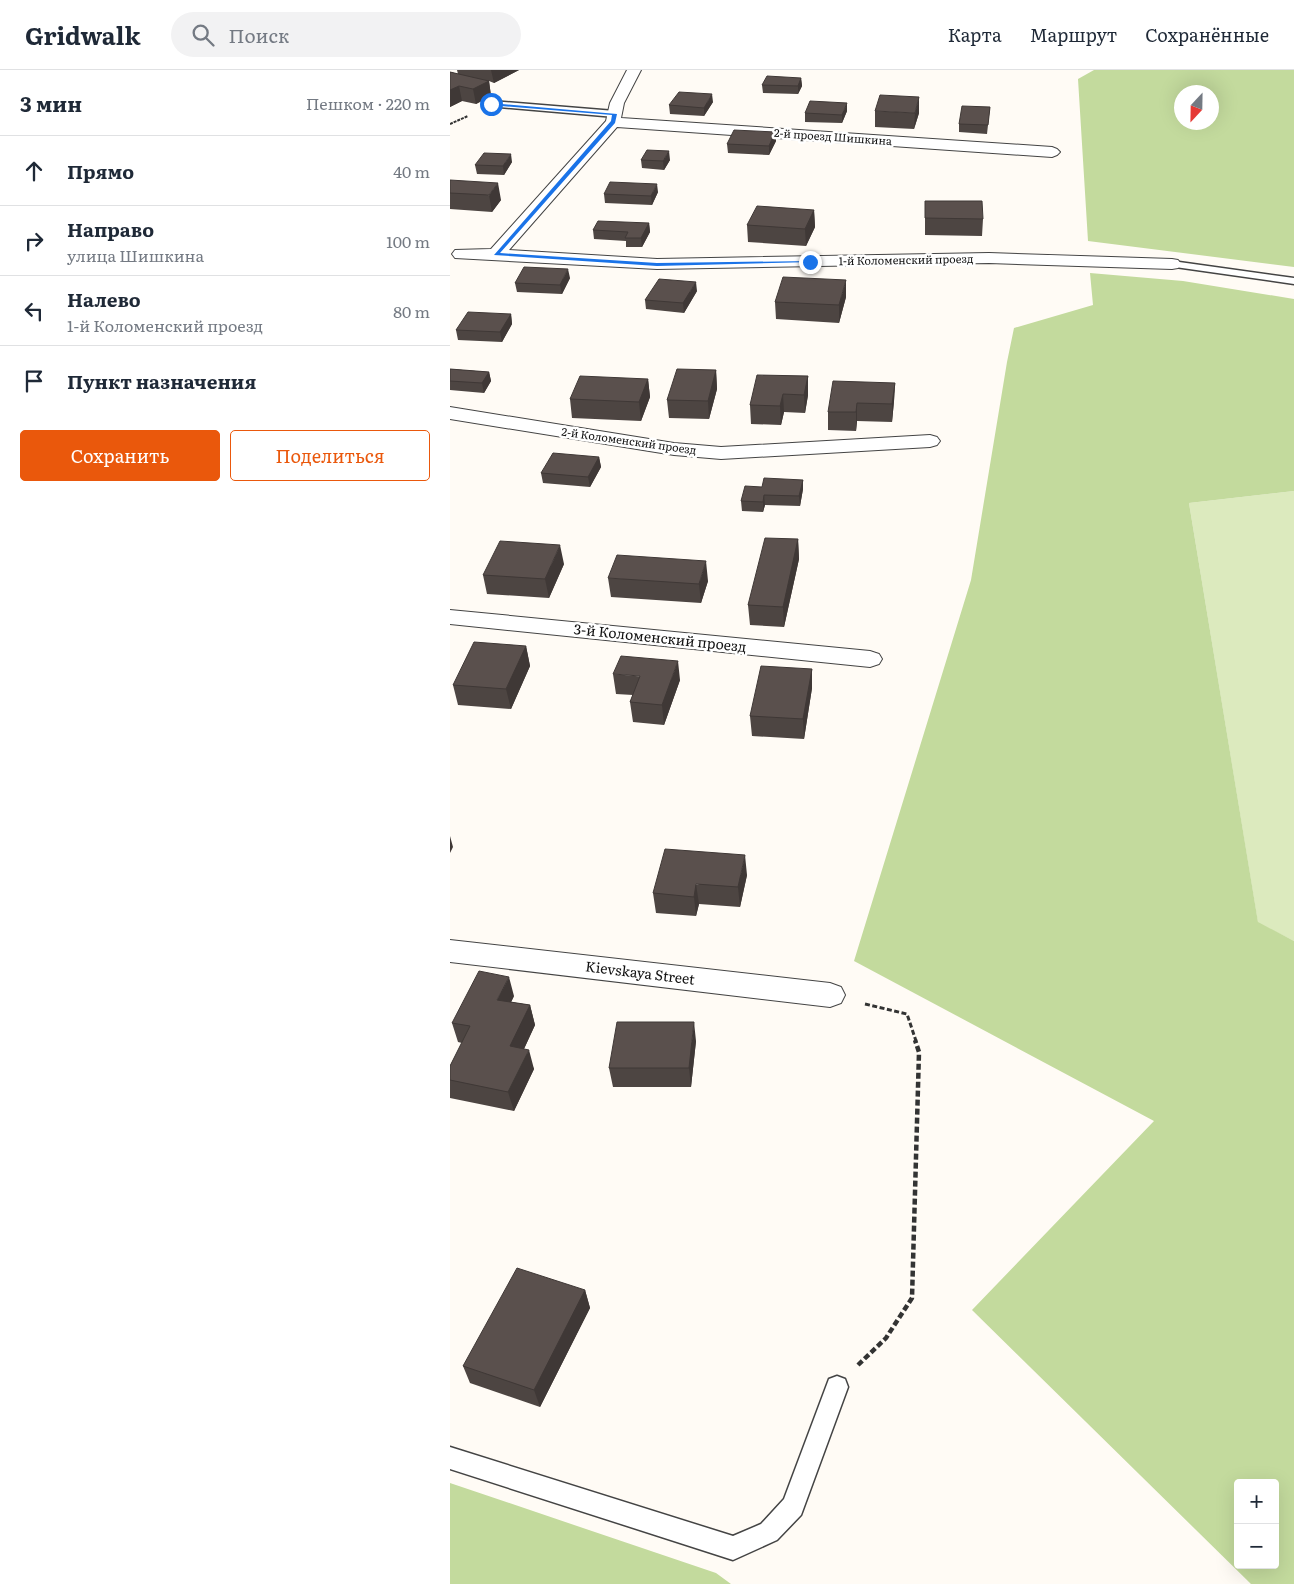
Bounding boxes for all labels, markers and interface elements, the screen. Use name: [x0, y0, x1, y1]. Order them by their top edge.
search box: [171, 12, 521, 57]
text: Gridwalk: [25, 17, 141, 52]
icon: search: [189, 21, 217, 49]
text: Поиск: [229, 21, 289, 49]
text: Карта: [948, 21, 1002, 48]
text: Маршрут: [1030, 21, 1117, 48]
text: Сохранённые: [1145, 21, 1269, 48]
north arrow: [1174, 85, 1219, 130]
text: 3 мин: [20, 87, 82, 118]
text: Пешком · 220 m: [306, 91, 430, 115]
route start: [480, 93, 503, 116]
street label: 2-й проезд Шишкина: [774, 124, 893, 148]
icon: ahead: [20, 157, 48, 185]
text: Прямо: [67, 157, 134, 185]
text: 40 m: [393, 159, 430, 183]
text: Направо: [67, 215, 154, 243]
icon: right: [20, 227, 48, 255]
text: 100 m: [386, 229, 430, 253]
text: улица Шишкина: [67, 243, 204, 267]
street label: 1-й Коломенский проезд: [838, 250, 974, 268]
route end: [799, 251, 822, 274]
text: Налево: [67, 285, 141, 313]
icon: left: [20, 297, 48, 325]
text: 80 m: [393, 299, 430, 323]
text: 1-й Коломенский проезд: [67, 313, 263, 337]
icon: arrive: [20, 367, 48, 395]
text: Пункт назначения: [67, 367, 256, 395]
street label: 2-й Коломенский проезд: [561, 423, 698, 457]
button: Сохранить: [20, 430, 220, 481]
button: Поделиться: [230, 430, 430, 481]
street label: 3-й Коломенский проезд: [573, 618, 747, 656]
street label: Kievskaya Street: [584, 955, 696, 989]
map controls: [1234, 1479, 1279, 1569]
button: +: [1234, 1479, 1279, 1524]
button: −: [1234, 1524, 1279, 1569]

